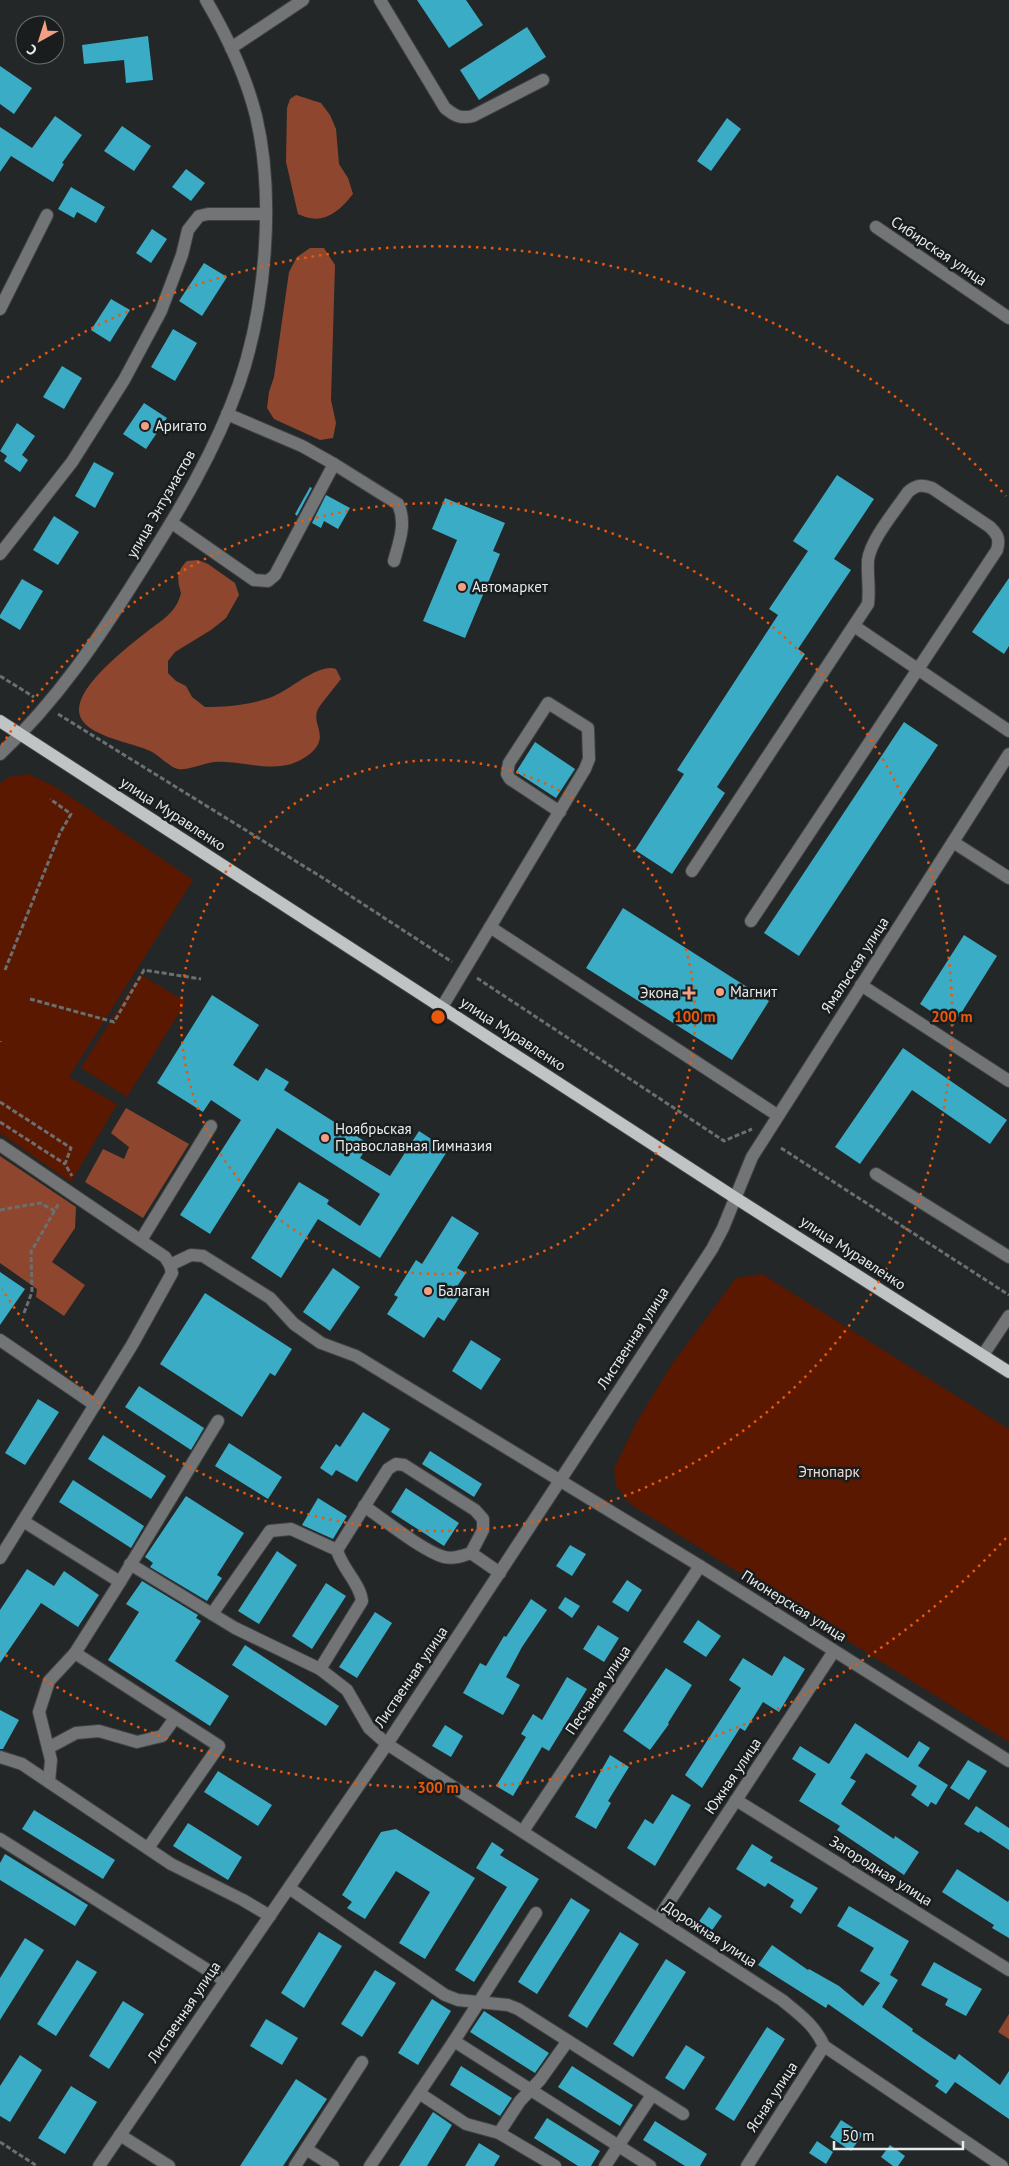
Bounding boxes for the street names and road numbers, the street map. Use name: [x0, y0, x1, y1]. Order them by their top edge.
street label: Сибирская улица: [888, 211, 991, 290]
street label: улица Энтузиастов: [122, 446, 199, 561]
street label: улица Муравленко: [117, 772, 230, 855]
street label: Ямальская улица: [816, 913, 893, 1016]
street label: улица Муравленко: [457, 992, 570, 1075]
street label: улица Муравленко: [797, 1211, 910, 1294]
street label: Лиственная улица: [592, 1283, 673, 1393]
street label: Пионерская улица: [738, 1566, 850, 1646]
street label: Лиственная улица: [369, 1622, 451, 1732]
street label: Песчаная улица: [561, 1641, 634, 1738]
street label: Южная улица: [700, 1734, 765, 1818]
street label: Загородная улица: [826, 1831, 936, 1910]
street label: Дорожная улица: [660, 1896, 761, 1971]
street label: Лиственная улица: [142, 1957, 224, 2067]
street label: Ясная улица: [742, 2058, 801, 2136]

